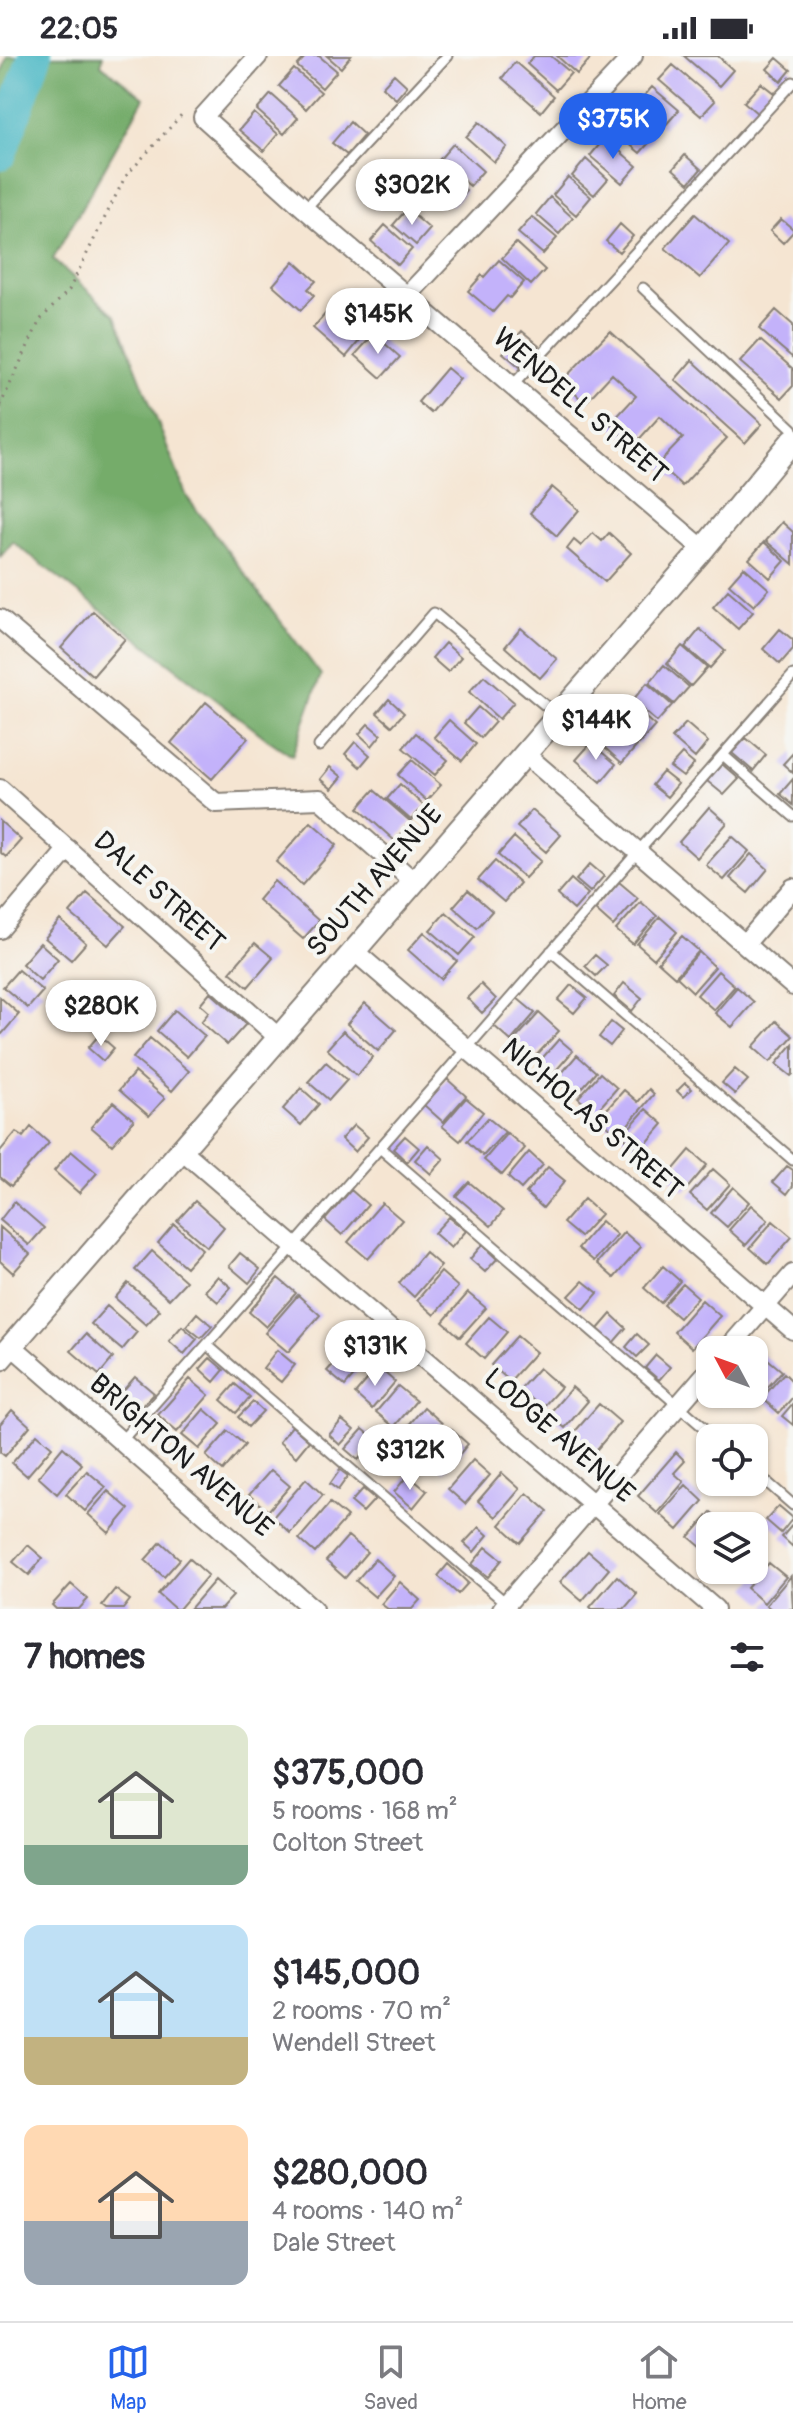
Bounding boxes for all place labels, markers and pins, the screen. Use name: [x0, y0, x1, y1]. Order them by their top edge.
pin: $375K: [557, 93, 669, 161]
pin: $302K: [356, 159, 468, 227]
pin: $145K: [322, 288, 434, 356]
pin: $144K: [540, 694, 652, 762]
pin: $280K: [45, 980, 157, 1048]
pin: $131K: [319, 1320, 431, 1388]
pin: $312K: [354, 1424, 466, 1492]

